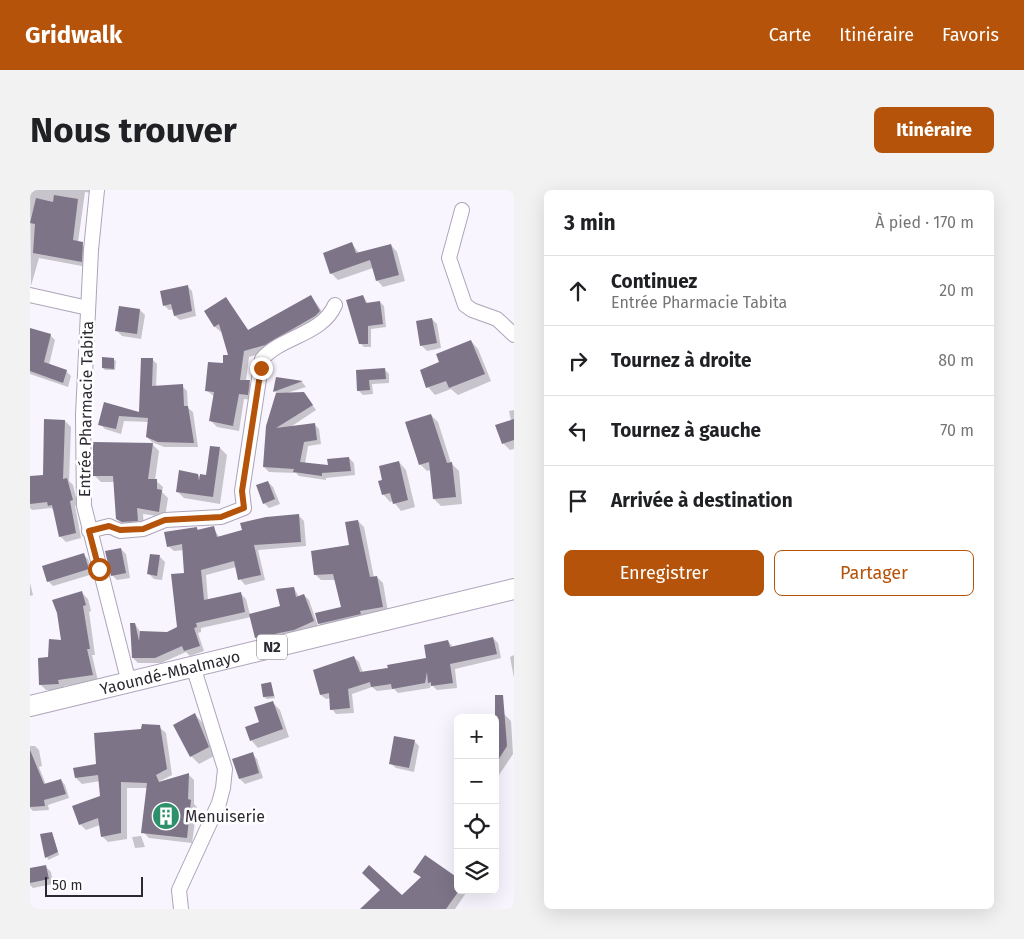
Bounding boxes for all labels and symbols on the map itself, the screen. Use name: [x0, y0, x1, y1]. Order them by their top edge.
street label: Entrée Pharmacie Tabita: [75, 321, 97, 497]
route end: [250, 357, 273, 380]
route start: [88, 558, 111, 581]
road number: N2: [257, 634, 287, 660]
street label: Yaoundé-Mbalmayo: [98, 646, 242, 698]
building icon: Menuiserie: [151, 801, 181, 831]
place label: Menuiserie: [185, 807, 265, 826]
scale bar: [45, 874, 142, 897]

